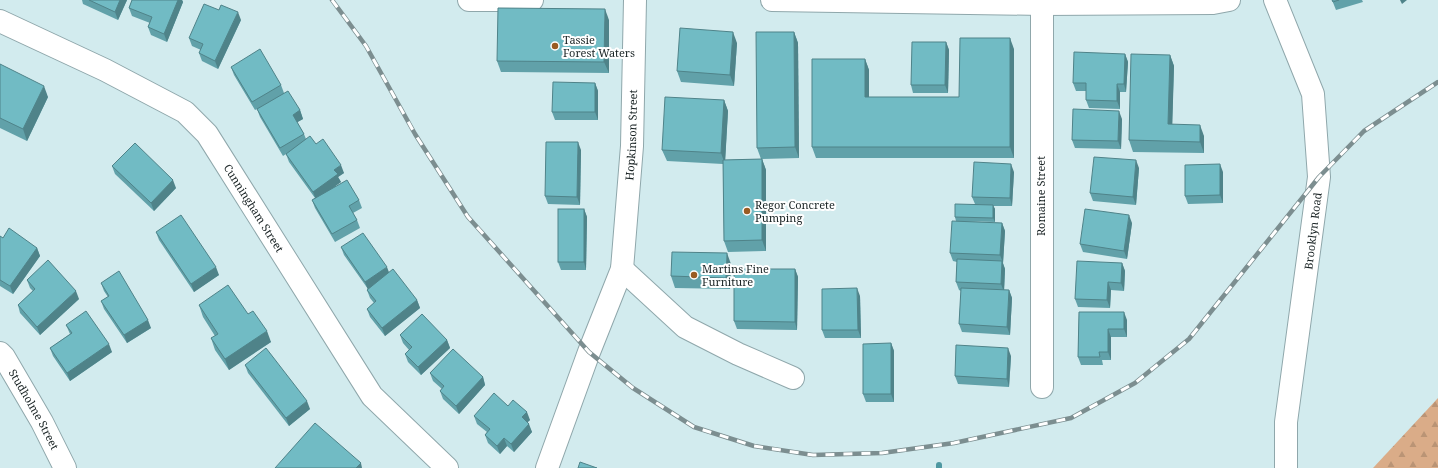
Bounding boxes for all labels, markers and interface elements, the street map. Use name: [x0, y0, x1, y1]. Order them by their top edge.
place label: Tassie Forest Waters: [563, 32, 635, 60]
marker: Tassie Forest Waters: [550, 41, 560, 51]
street label: Hopkinson Street: [621, 89, 640, 181]
street label: Romaine Street: [1033, 156, 1048, 236]
street label: Cunningham Street: [221, 161, 288, 255]
street label: Brooklyn Road: [1300, 191, 1325, 270]
place label: Regor Concrete Pumping: [755, 197, 835, 225]
marker: Regor Concrete Pumping: [742, 206, 752, 216]
place label: Martins Fine Furniture: [702, 261, 769, 289]
marker: Martins Fine Furniture: [689, 270, 699, 280]
street label: Studholme Street: [6, 366, 63, 452]

